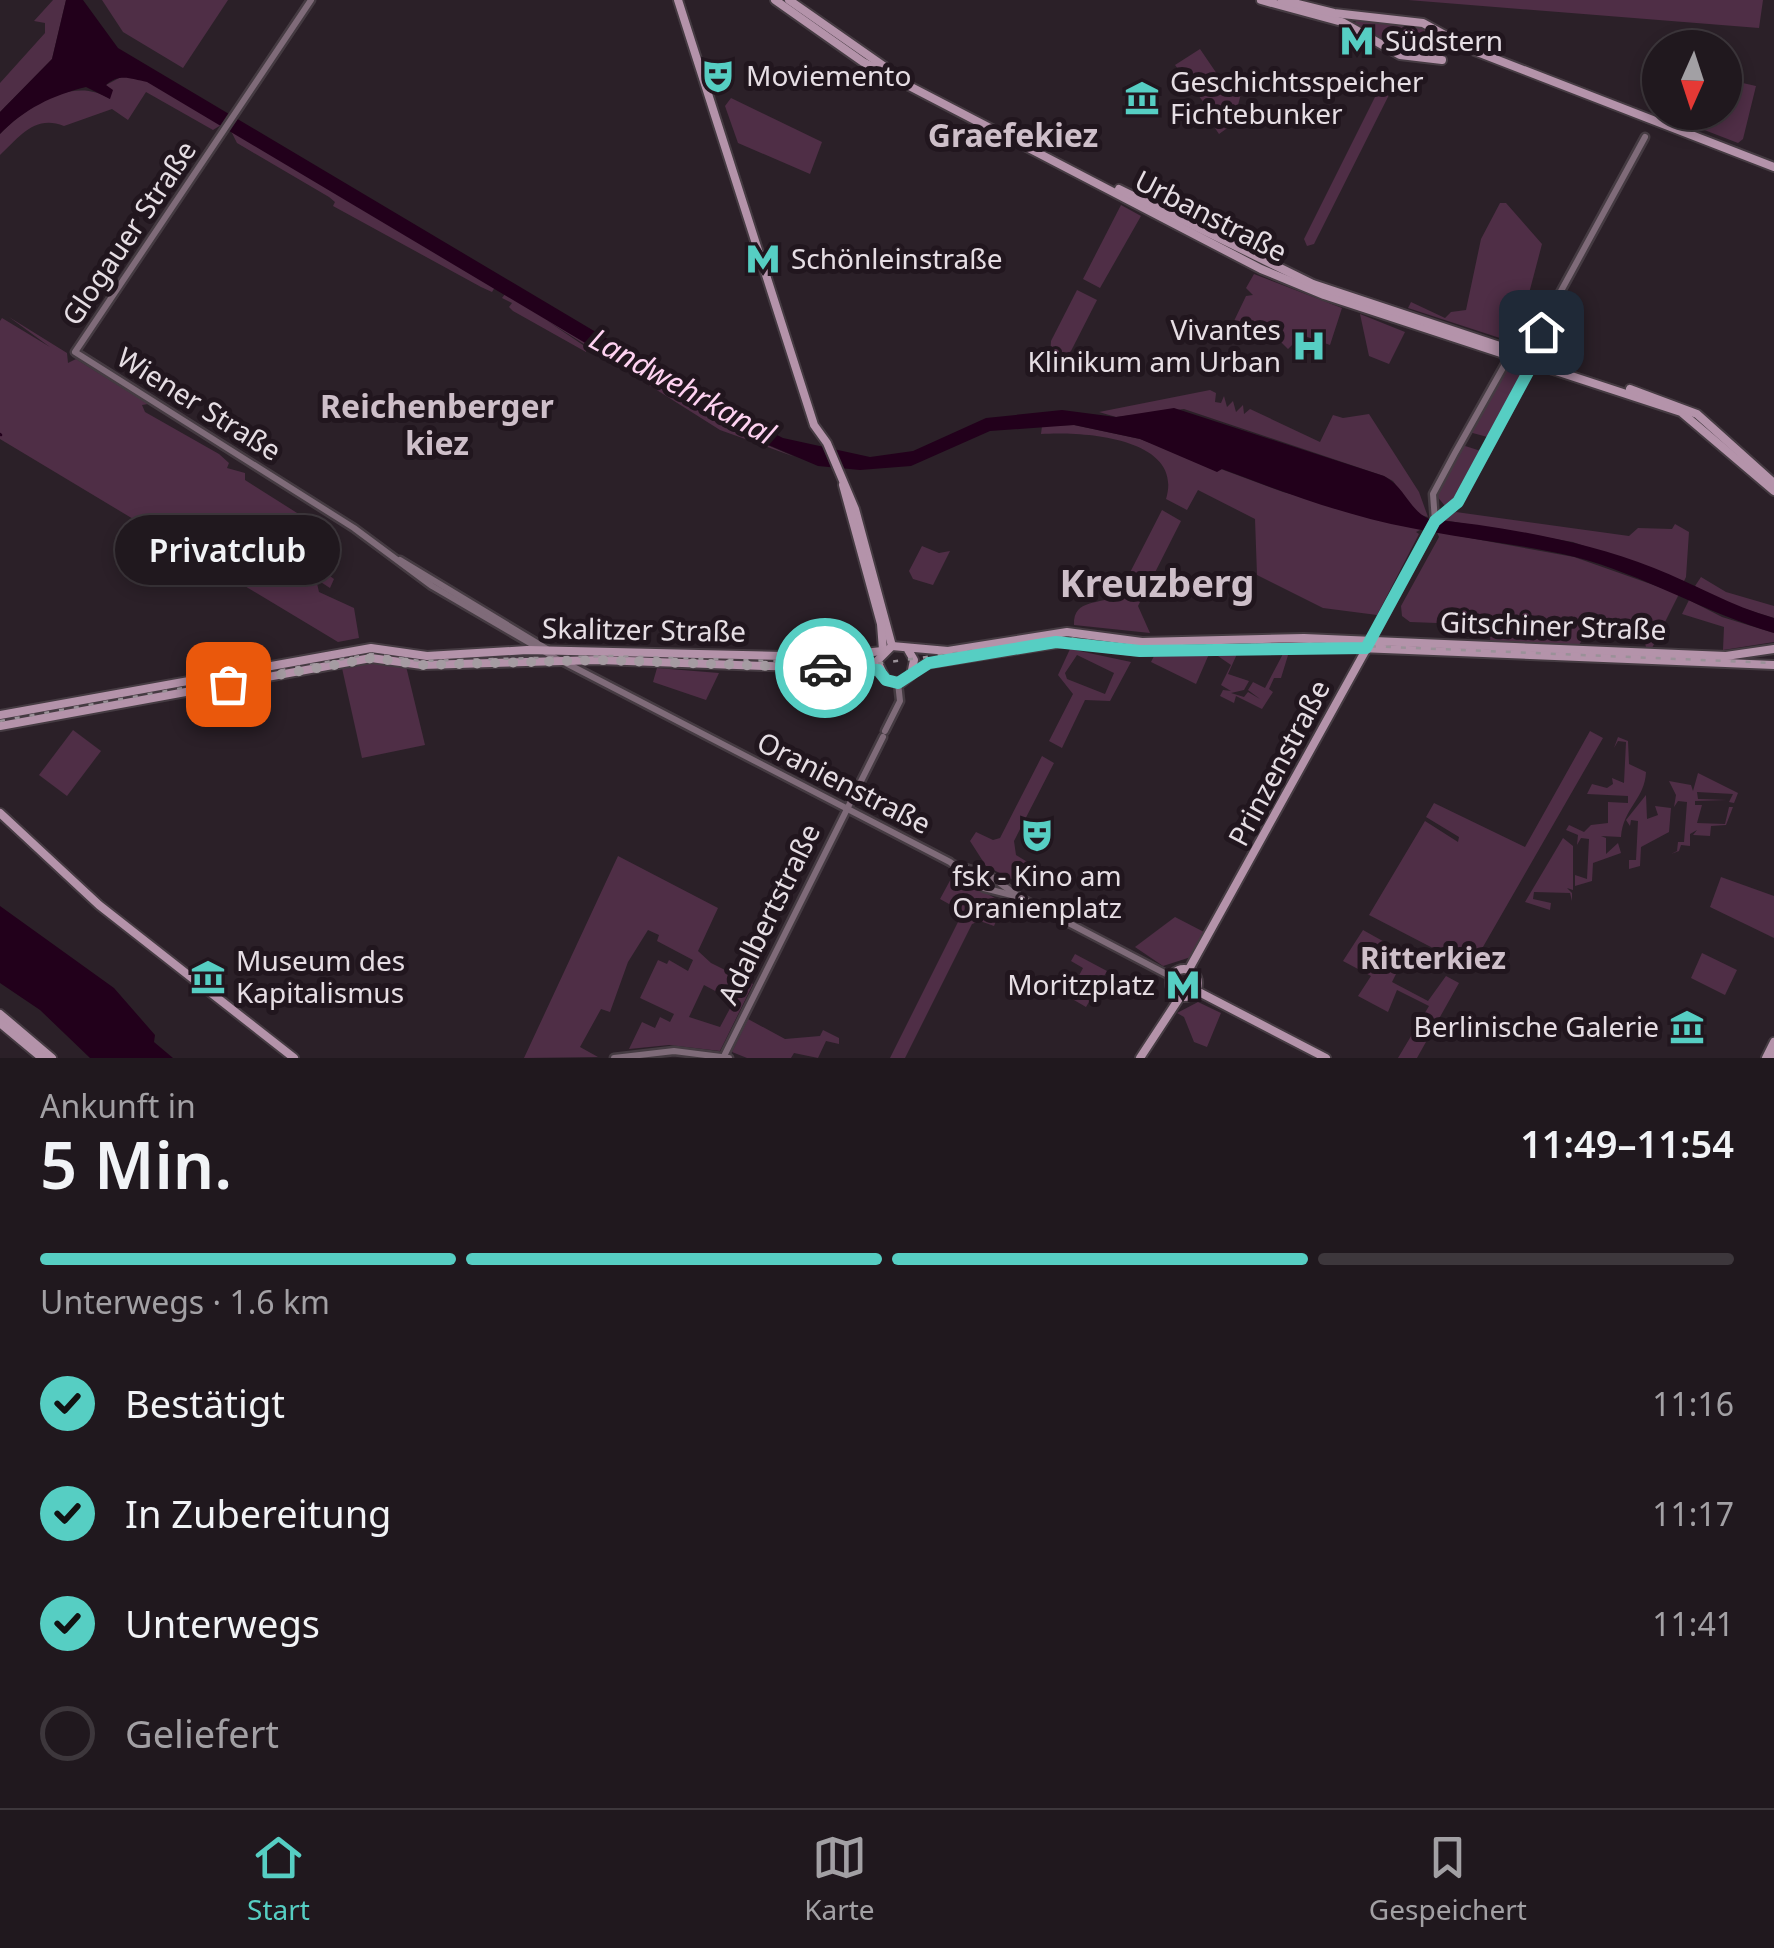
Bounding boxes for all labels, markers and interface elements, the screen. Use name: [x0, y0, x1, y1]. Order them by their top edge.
place label: Südstern: [1385, 21, 1503, 59]
metro station icon: Südstern: [1338, 22, 1376, 60]
north arrow: [1642, 30, 1742, 130]
map controls: [1642, 30, 1742, 130]
place label: Moviemento: [746, 56, 911, 94]
theatre icon: Moviemento: [699, 57, 737, 95]
place label: Geschichtsspeicher Fichtebunker: [1170, 62, 1424, 132]
museum icon: Geschichtsspeicher Fichtebunker: [1123, 79, 1161, 117]
district label: Graefekiez: [928, 113, 1098, 156]
street label: Glogauer Straße: [52, 133, 204, 332]
street label: Urbanstraße: [1129, 161, 1294, 270]
place label: Schönleinstraße: [791, 239, 1003, 277]
metro station icon: Schönleinstraße: [744, 240, 782, 278]
pin: [1499, 290, 1584, 375]
icon: home: [1514, 305, 1569, 360]
place label: Vivantes Klinikum am Urban: [1028, 310, 1281, 380]
water label: Landwehrkanal: [583, 318, 784, 454]
hospital icon: Vivantes Klinikum am Urban: [1290, 327, 1328, 365]
street label: Wiener Straße: [110, 338, 289, 469]
district label: Reichenberger kiez: [320, 384, 554, 464]
callout: Privatclub: [116, 514, 340, 584]
text: Privatclub: [149, 528, 306, 571]
district label: Kreuzberg: [1060, 556, 1254, 608]
street label: Gitschiner Straße: [1439, 602, 1667, 648]
street label: Skalitzer Straße: [542, 608, 746, 650]
courier: [775, 618, 875, 718]
icon: car: [798, 641, 853, 696]
pin: [186, 642, 271, 727]
icon: bag: [201, 657, 256, 712]
street label: Prinzenstraße: [1218, 673, 1338, 852]
street label: Oranienstraße: [751, 722, 938, 842]
theatre icon: fsk - Kino am Oranienplatz: [1018, 816, 1056, 854]
street label: Adalbertstraße: [708, 817, 828, 1010]
place label: fsk - Kino am Oranienplatz: [952, 856, 1122, 926]
district label: Ritterkiez: [1360, 937, 1506, 978]
place label: Museum des Kapitalismus: [236, 941, 405, 1011]
museum icon: Museum des Kapitalismus: [189, 958, 227, 996]
place label: Moritzplatz: [1007, 965, 1155, 1003]
metro station icon: Moritzplatz: [1164, 966, 1202, 1004]
place label: Berlinische Galerie: [1414, 1007, 1659, 1045]
museum icon: Berlinische Galerie: [1668, 1008, 1706, 1046]
text: Ankunft in: [40, 1084, 196, 1127]
text: 11:49–11:54: [1520, 1117, 1734, 1169]
text: 5 Min.: [40, 1120, 232, 1208]
text: Unterwegs · 1.6 km: [40, 1280, 330, 1323]
icon: check: [40, 1376, 95, 1431]
text: Bestätigt: [125, 1377, 285, 1429]
text: 11:16: [1652, 1382, 1734, 1425]
icon: check: [40, 1486, 95, 1541]
text: In Zubereitung: [125, 1487, 392, 1539]
text: 11:17: [1652, 1492, 1734, 1535]
icon: check: [40, 1596, 95, 1651]
text: Unterwegs: [125, 1597, 320, 1649]
text: 11:41: [1652, 1602, 1734, 1645]
text: Geliefert: [125, 1707, 279, 1759]
tab: Start: [247, 1830, 310, 1928]
tab: Karte: [804, 1830, 875, 1928]
tab: Gespeichert: [1369, 1830, 1527, 1928]

